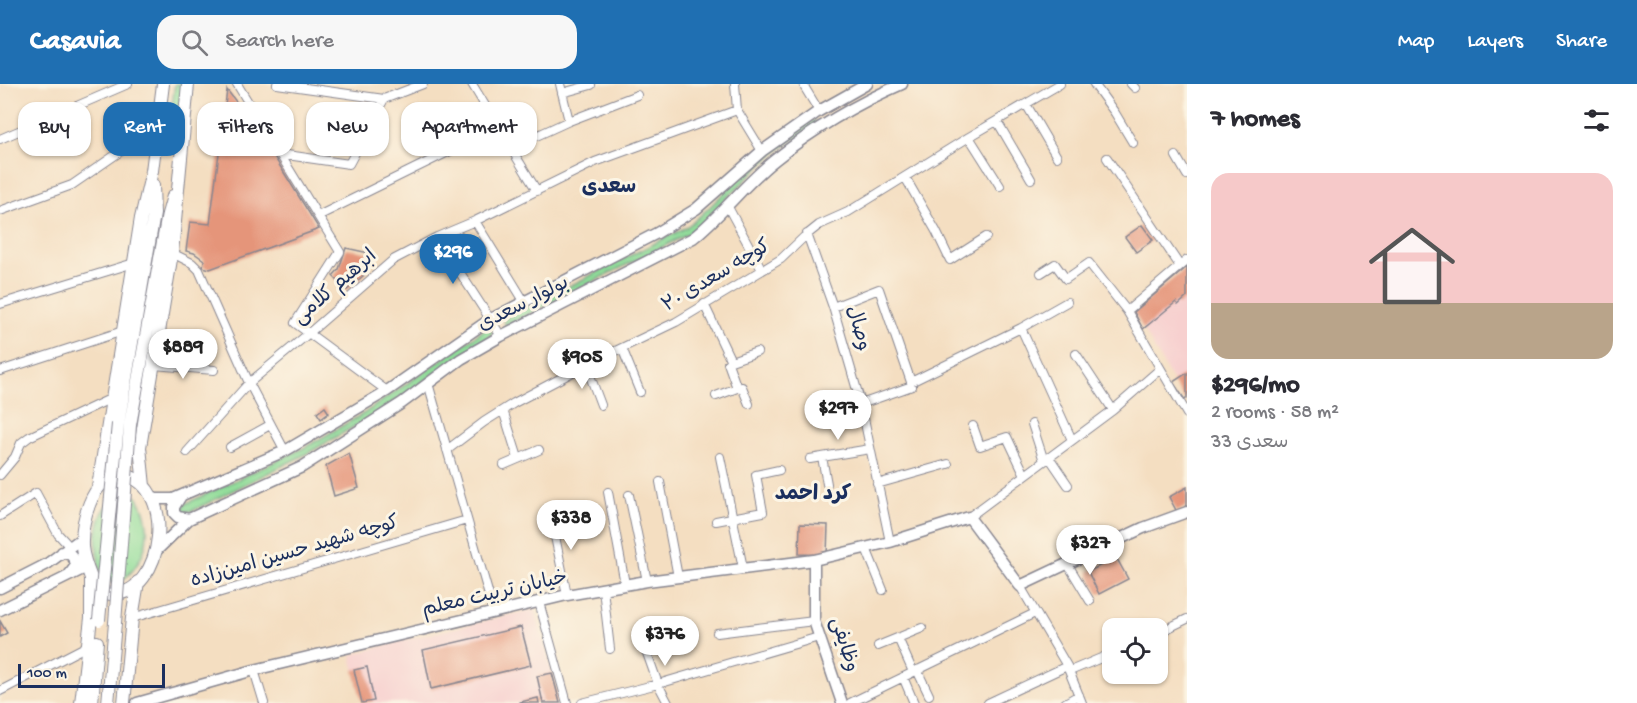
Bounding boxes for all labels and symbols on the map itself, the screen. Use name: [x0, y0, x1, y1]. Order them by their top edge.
district label: سعدی: [582, 176, 636, 201]
pin: $296: [417, 234, 489, 285]
street label: کوچه سعدی ۲۰: [658, 235, 775, 318]
street label: ابرهیم کلامی: [289, 245, 383, 331]
street label: بولوار سعدی: [474, 271, 573, 338]
street label: وصال: [840, 303, 875, 355]
pin: $889: [147, 329, 219, 380]
pin: $905: [546, 339, 618, 390]
pin: $297: [802, 390, 874, 441]
district label: کرد احمد: [775, 483, 852, 508]
pin: $338: [535, 500, 607, 551]
street label: کوچه شهید حسین امین‌زاده: [188, 511, 402, 594]
pin: $327: [1054, 525, 1126, 576]
street label: خیابان تربیت معلم: [420, 566, 570, 623]
street label: وظایفی: [824, 615, 863, 675]
pin: $376: [629, 616, 701, 667]
scale bar: [18, 661, 165, 688]

